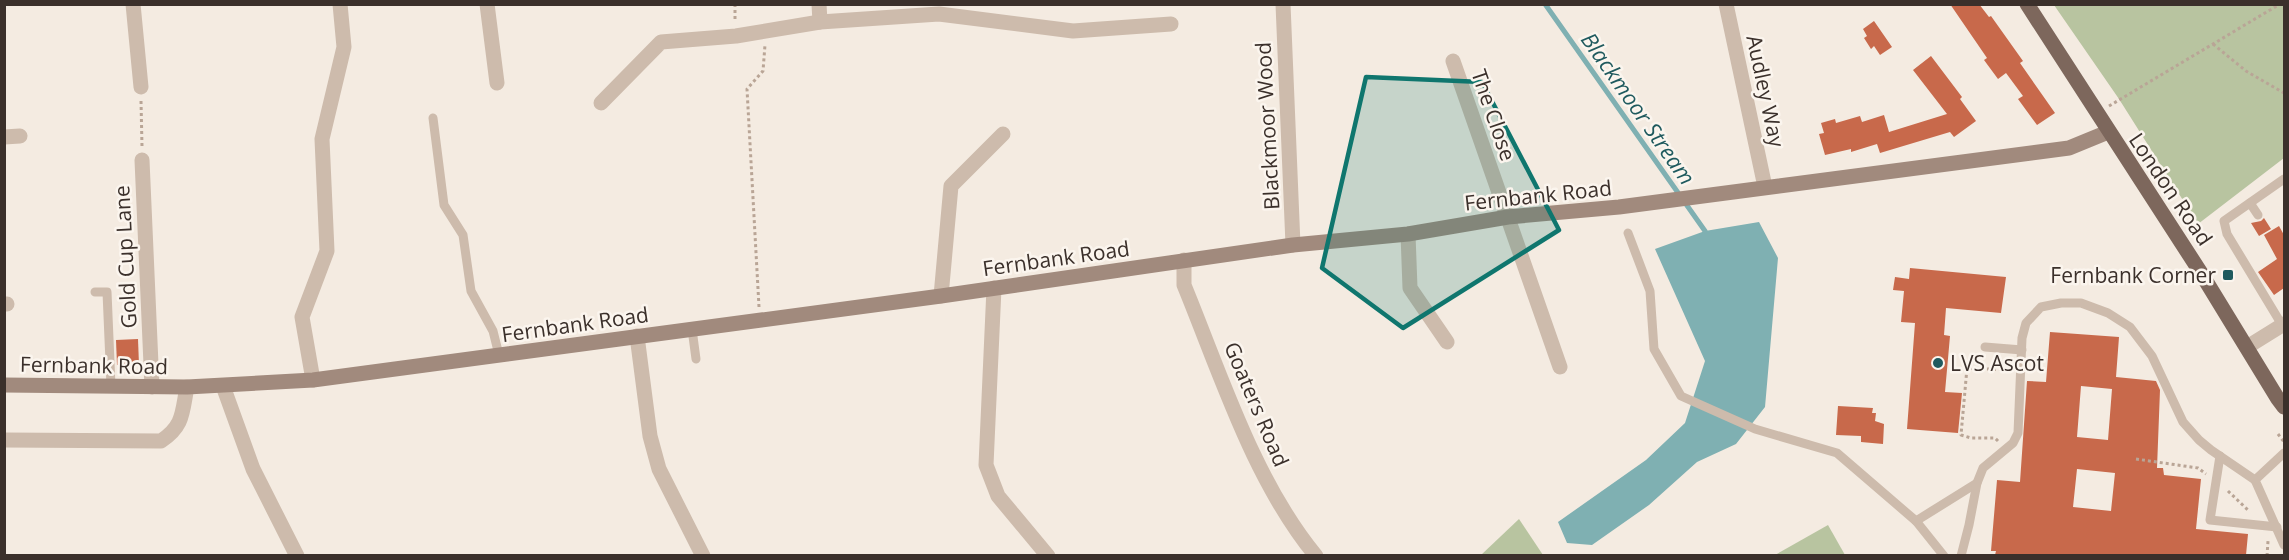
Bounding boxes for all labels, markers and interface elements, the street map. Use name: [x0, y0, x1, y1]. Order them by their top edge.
water label: Blackmoor Stream: [1575, 26, 1703, 190]
street label: Audley Way: [1740, 33, 1792, 150]
street label: Blackmoor Wood: [1249, 41, 1285, 211]
street label: The Close: [1465, 66, 1523, 164]
street label: London Road: [2123, 127, 2219, 251]
street label: Fernbank Road: [1463, 173, 1613, 217]
street label: Gold Cup Lane: [107, 185, 143, 329]
street label: Fernbank Road: [981, 234, 1131, 282]
place label: Fernbank Corner: [2050, 261, 2216, 289]
marker: Fernbank Corner: [2221, 268, 2235, 282]
street label: Fernbank Road: [500, 300, 650, 348]
street label: Goaters Road: [1218, 337, 1296, 471]
place label: LVS Ascot: [1950, 349, 2044, 377]
street label: Fernbank Road: [20, 350, 168, 380]
marker: LVS Ascot: [1931, 356, 1945, 370]

